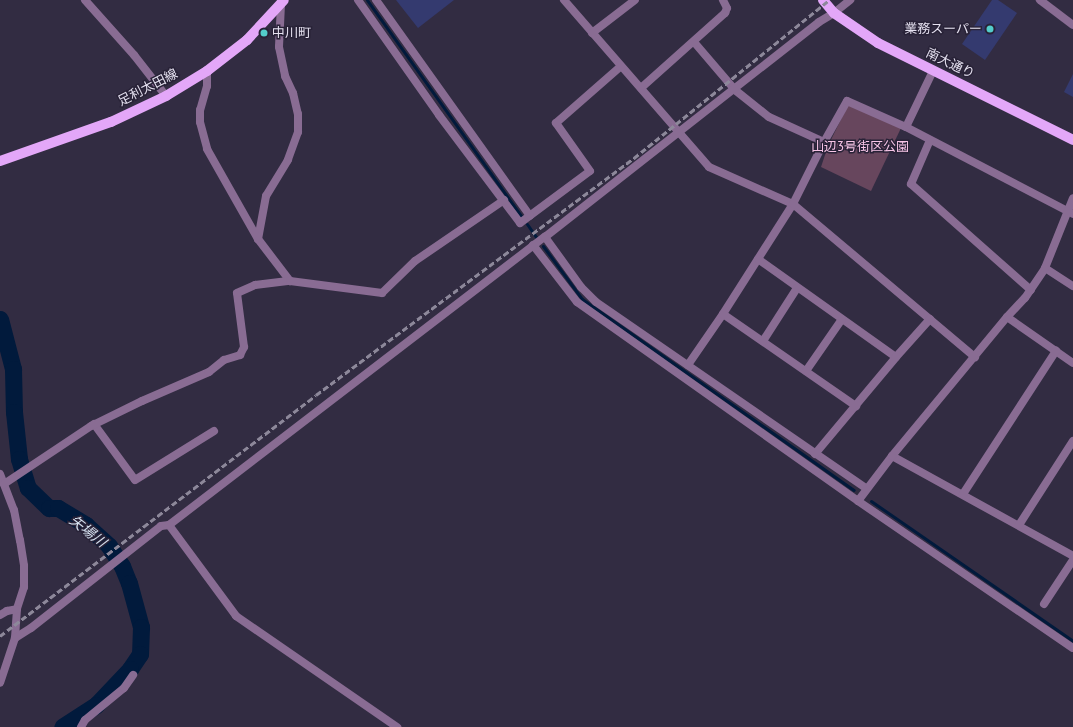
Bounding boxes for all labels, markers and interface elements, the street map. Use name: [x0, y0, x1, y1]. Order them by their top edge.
place label: 業務スーパー: [904, 21, 982, 37]
marker: 業務スーパー: [985, 24, 995, 34]
place label: 中川町: [272, 25, 311, 41]
marker: 中川町: [259, 28, 269, 38]
street label: 南大通り: [923, 46, 977, 82]
street label: 足利太田線: [116, 66, 180, 110]
park label: 山辺3号街区公園: [811, 139, 909, 155]
water label: 矢場川: [66, 511, 110, 551]

